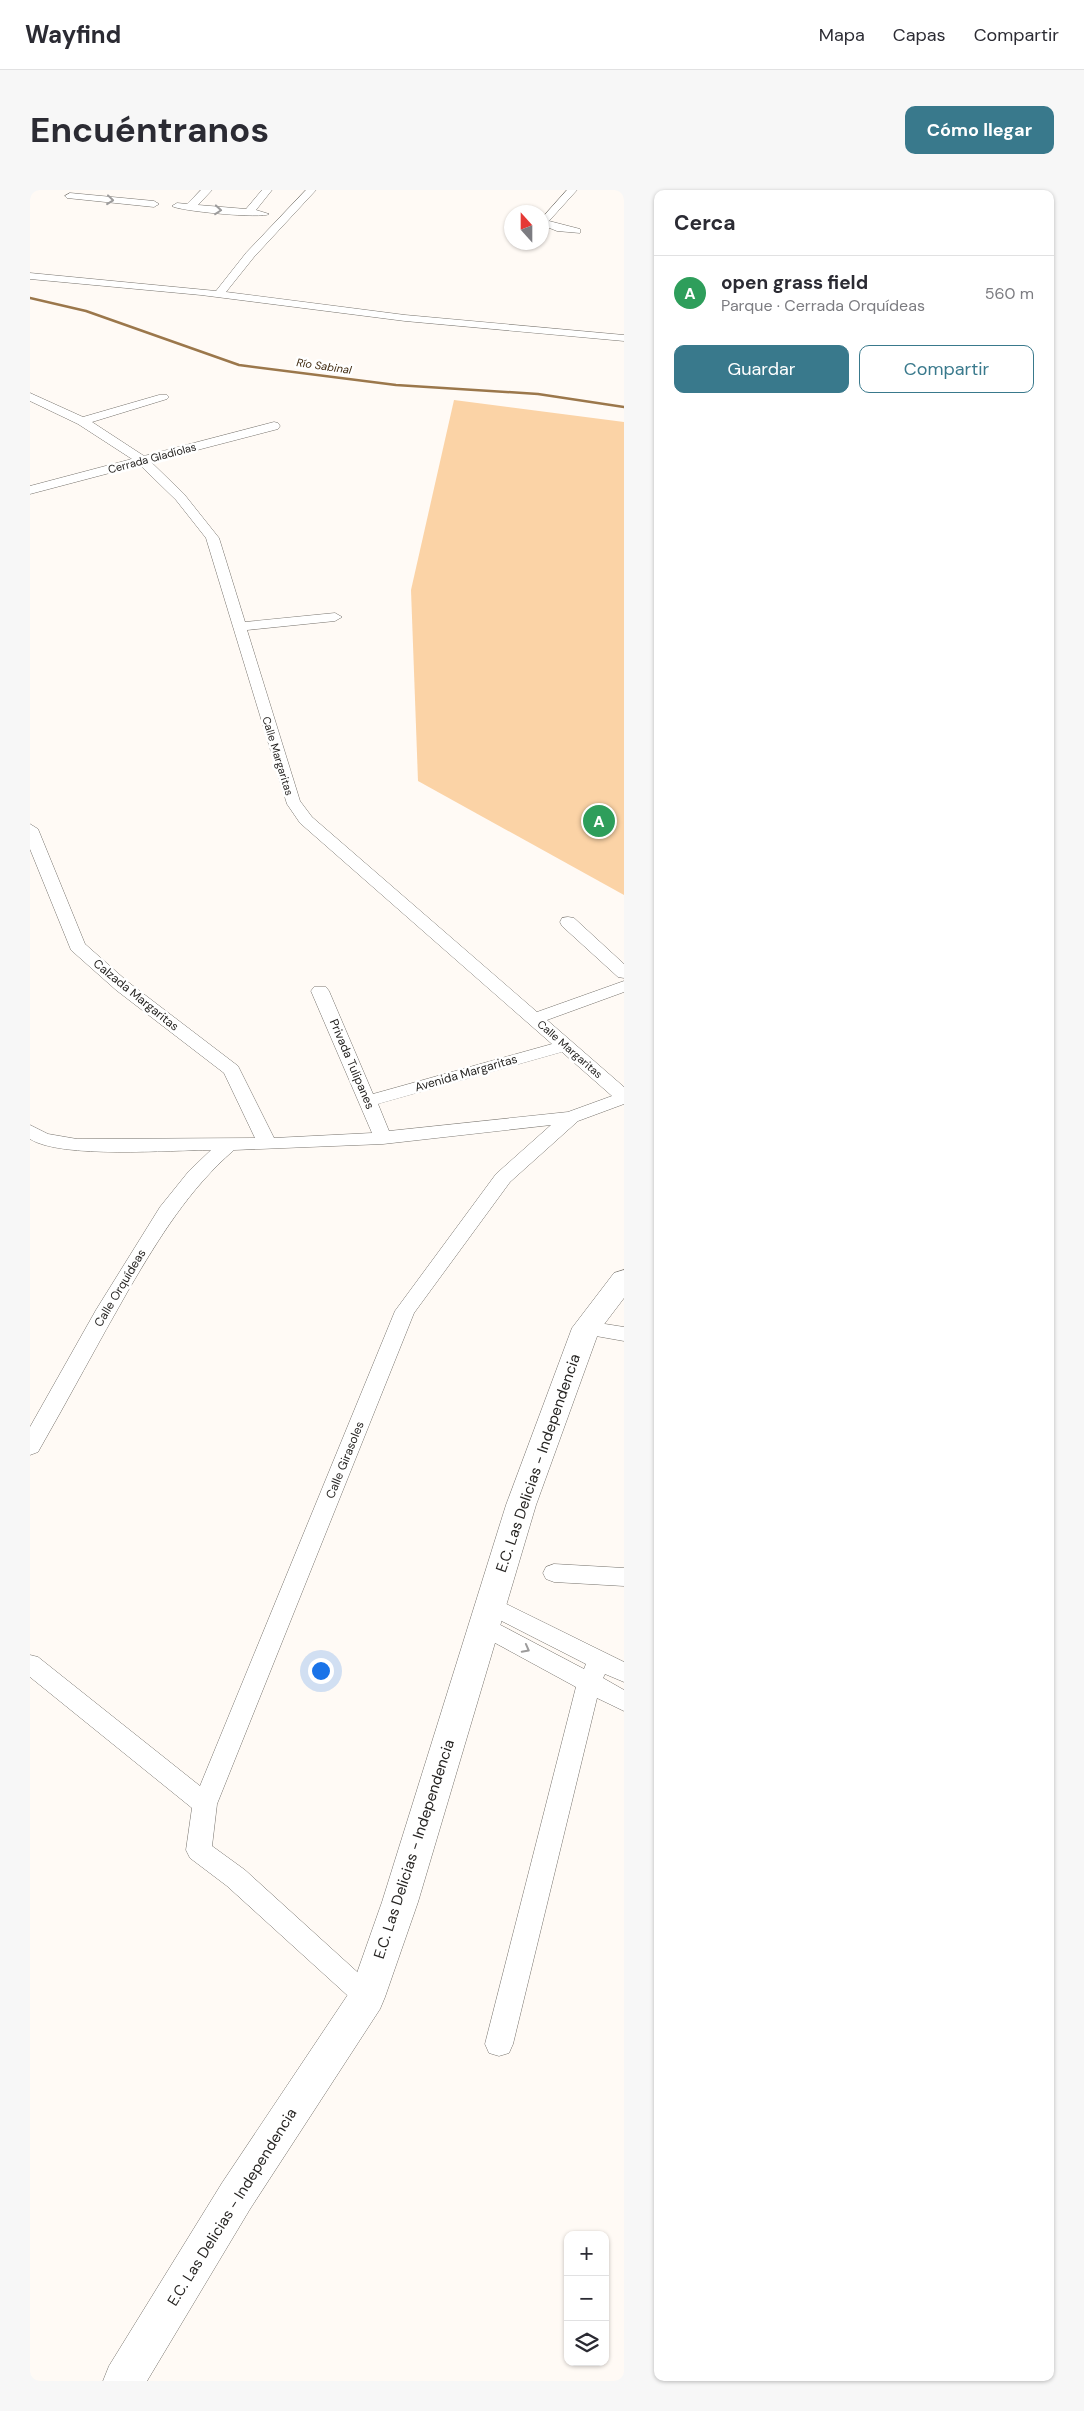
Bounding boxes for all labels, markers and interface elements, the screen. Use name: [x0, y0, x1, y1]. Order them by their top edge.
text: Wayfind: [25, 19, 121, 50]
text: Mapa: [819, 23, 865, 47]
text: Capas: [893, 23, 946, 47]
text: Compartir: [974, 23, 1059, 47]
button: Cómo llegar: [905, 106, 1054, 154]
text: Encuéntranos: [30, 107, 269, 153]
one-way arrow: [107, 194, 115, 205]
one-way arrow: [215, 204, 223, 215]
north arrow: [504, 205, 549, 250]
text: Cerca: [674, 209, 736, 237]
text: open grass field: [721, 270, 868, 295]
text: A: [684, 283, 696, 304]
text: 560 m: [985, 283, 1034, 304]
text: Parque · Cerrada Orquídeas: [721, 295, 925, 316]
button: Guardar: [674, 345, 849, 393]
button: Compartir: [859, 345, 1034, 393]
water label: Río Sabinal: [296, 355, 353, 377]
street label: Cerrada Gladiolas: [106, 439, 198, 477]
street label: Calle Margaritas: [259, 715, 297, 797]
pin: A: [583, 802, 615, 840]
street label: Calzada Margaritas: [90, 955, 182, 1035]
street label: Privada Tulipanes: [326, 1016, 378, 1112]
street label: Calle Margaritas: [535, 1017, 605, 1081]
street label: Avenida Margaritas: [413, 1051, 519, 1095]
street label: Calle Orquídeas: [90, 1246, 150, 1330]
street label: E.C. Las Delicias - Independencia: [491, 1351, 585, 1575]
street label: Calle Girasoles: [322, 1419, 368, 1501]
one-way arrow: [521, 1643, 530, 1653]
your location: [308, 1658, 334, 1684]
street label: E.C. Las Delicias - Independencia: [369, 1737, 459, 1961]
street label: E.C. Las Delicias - Independencia: [163, 2104, 301, 2310]
map controls: [564, 2231, 609, 2366]
button: +: [564, 2231, 609, 2276]
button: −: [564, 2276, 609, 2321]
button: layers: [564, 2321, 609, 2366]

